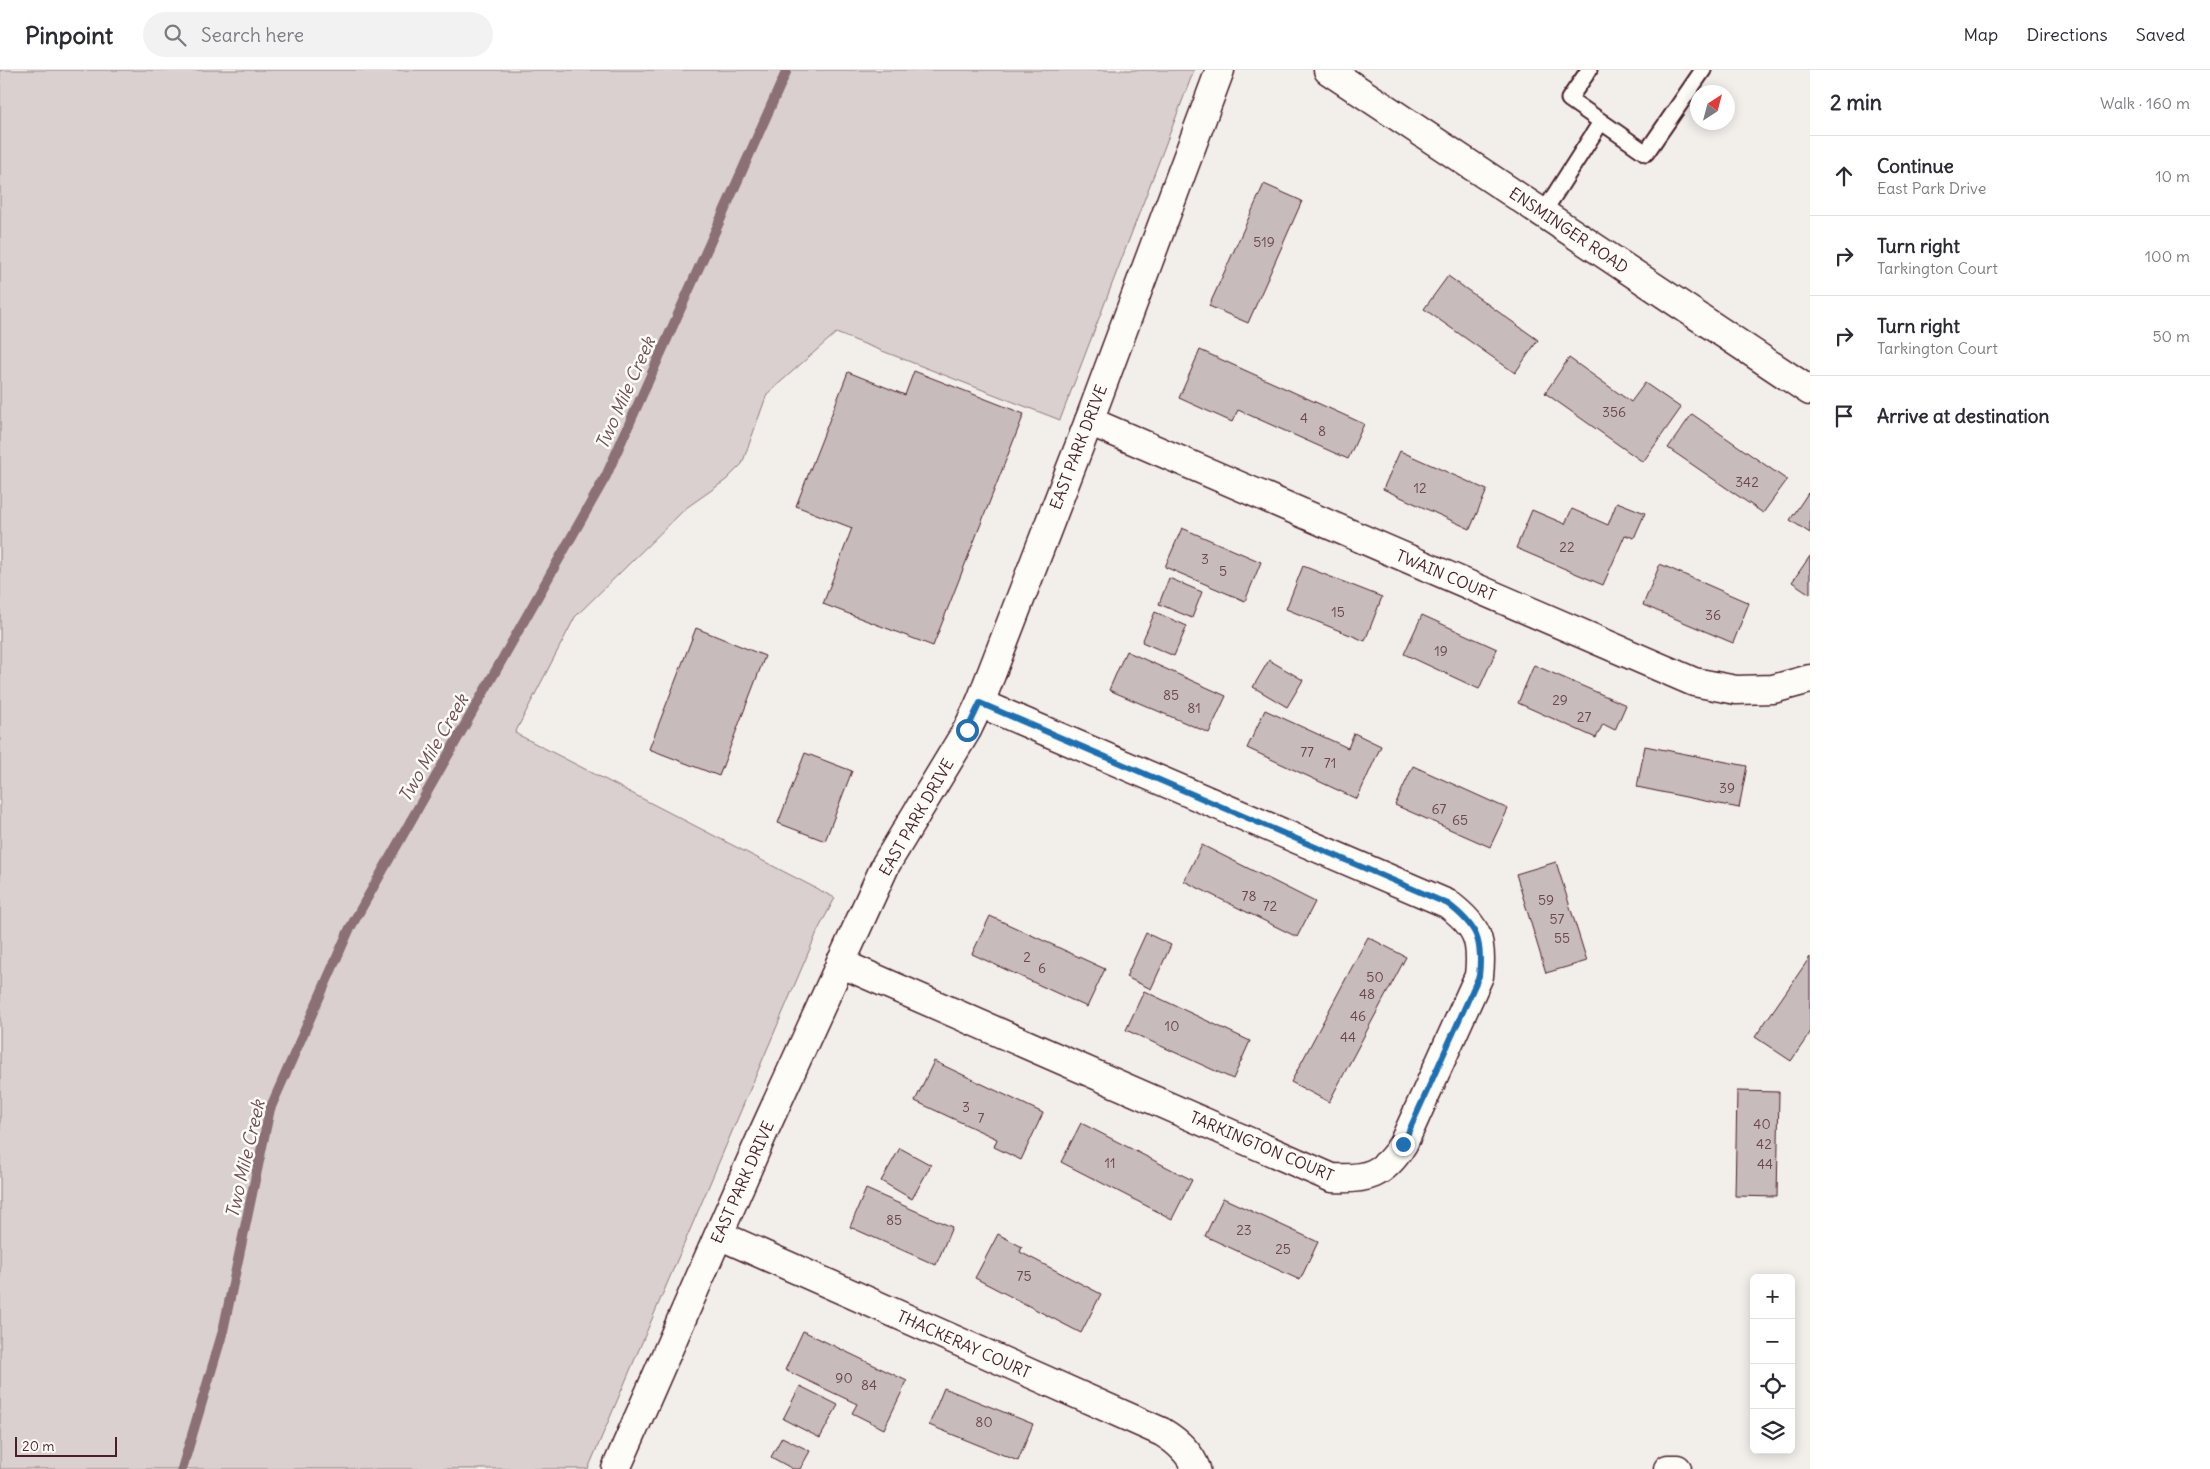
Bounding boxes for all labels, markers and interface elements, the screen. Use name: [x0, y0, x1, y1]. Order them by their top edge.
search box: [143, 12, 493, 57]
text: Pinpoint: [25, 20, 113, 50]
icon: search: [161, 21, 189, 49]
text: Search here: [201, 23, 304, 47]
text: Map: [1963, 23, 1998, 46]
text: Directions: [2026, 23, 2108, 46]
text: Saved: [2136, 23, 2185, 46]
north arrow: [1690, 85, 1735, 130]
text: 2 min: [1830, 89, 1882, 116]
text: Walk · 160 m: [2100, 93, 2190, 113]
text: Continue: [1877, 154, 1954, 178]
icon: ahead: [1830, 162, 1858, 190]
text: 10 m: [2155, 166, 2190, 186]
text: East Park Drive: [1877, 178, 1987, 198]
street label: ENSMINGER ROAD: [1506, 183, 1632, 277]
house number: 519: [1253, 233, 1275, 251]
text: Turn right: [1877, 234, 1960, 258]
icon: right: [1830, 242, 1858, 270]
text: 100 m: [2145, 246, 2190, 266]
text: Tarkington Court: [1877, 258, 1998, 278]
text: Turn right: [1877, 314, 1960, 338]
icon: right: [1830, 322, 1858, 350]
text: 50 m: [2152, 326, 2190, 346]
water label: Two Mile Creek: [590, 332, 661, 453]
text: Tarkington Court: [1877, 338, 1998, 358]
street label: EAST PARK DRIVE: [1045, 382, 1111, 512]
icon: arrive: [1830, 402, 1858, 430]
house number: 356: [1602, 403, 1626, 421]
text: Arrive at destination: [1877, 404, 2050, 428]
house number: 4: [1300, 409, 1308, 427]
house number: 8: [1318, 422, 1326, 440]
house number: 342: [1735, 473, 1759, 491]
house number: 12: [1413, 479, 1427, 497]
house number: 22: [1559, 538, 1575, 556]
street label: TWAIN COURT: [1393, 545, 1499, 605]
house number: 3: [1201, 550, 1209, 568]
house number: 5: [1219, 562, 1227, 580]
house number: 15: [1331, 603, 1345, 621]
house number: 36: [1705, 606, 1721, 624]
house number: 19: [1434, 642, 1448, 660]
house number: 85: [1163, 686, 1179, 704]
water label: Two Mile Creek: [393, 688, 474, 806]
house number: 29: [1552, 691, 1568, 709]
house number: 81: [1187, 699, 1201, 717]
house number: 27: [1577, 708, 1591, 726]
route start: [956, 719, 979, 742]
house number: 77: [1300, 743, 1314, 761]
house number: 71: [1324, 754, 1336, 772]
street label: EAST PARK DRIVE: [874, 755, 958, 879]
house number: 39: [1719, 779, 1735, 797]
house number: 67: [1432, 800, 1447, 818]
house number: 65: [1452, 811, 1468, 829]
house number: 78: [1242, 887, 1256, 905]
house number: 59: [1538, 891, 1554, 909]
house number: 72: [1263, 897, 1278, 915]
house number: 57: [1550, 910, 1565, 928]
house number: 55: [1554, 929, 1570, 947]
house number: 2: [1023, 948, 1031, 966]
house number: 6: [1038, 959, 1046, 977]
house number: 50: [1366, 968, 1384, 986]
house number: 48: [1359, 985, 1375, 1003]
house number: 46: [1350, 1007, 1366, 1025]
house number: 10: [1165, 1017, 1179, 1035]
house number: 44: [1340, 1028, 1356, 1046]
water label: Two Mile Creek: [220, 1096, 270, 1220]
house number: 3: [962, 1098, 970, 1116]
street label: TARKINGTON COURT: [1187, 1107, 1337, 1185]
house number: 7: [978, 1109, 985, 1127]
house number: 40: [1753, 1115, 1771, 1133]
street label: EAST PARK DRIVE: [706, 1118, 778, 1246]
route end: [1392, 1133, 1415, 1156]
house number: 42: [1756, 1135, 1772, 1153]
house number: 11: [1104, 1154, 1116, 1172]
house number: 44: [1757, 1155, 1773, 1173]
house number: 85: [886, 1211, 902, 1229]
house number: 23: [1236, 1221, 1252, 1239]
house number: 25: [1275, 1240, 1291, 1258]
house number: 75: [1017, 1267, 1031, 1285]
map controls: [1750, 1274, 1795, 1454]
button: +: [1750, 1274, 1795, 1319]
street label: THACKERAY COURT: [894, 1306, 1034, 1382]
button: −: [1750, 1319, 1795, 1364]
button: locate: [1750, 1364, 1795, 1409]
house number: 90: [835, 1369, 853, 1387]
house number: 84: [861, 1376, 877, 1394]
button: layers: [1750, 1409, 1795, 1454]
house number: 80: [975, 1413, 993, 1431]
scale bar: [15, 1434, 118, 1457]
text: 20 m: [22, 1437, 55, 1455]

